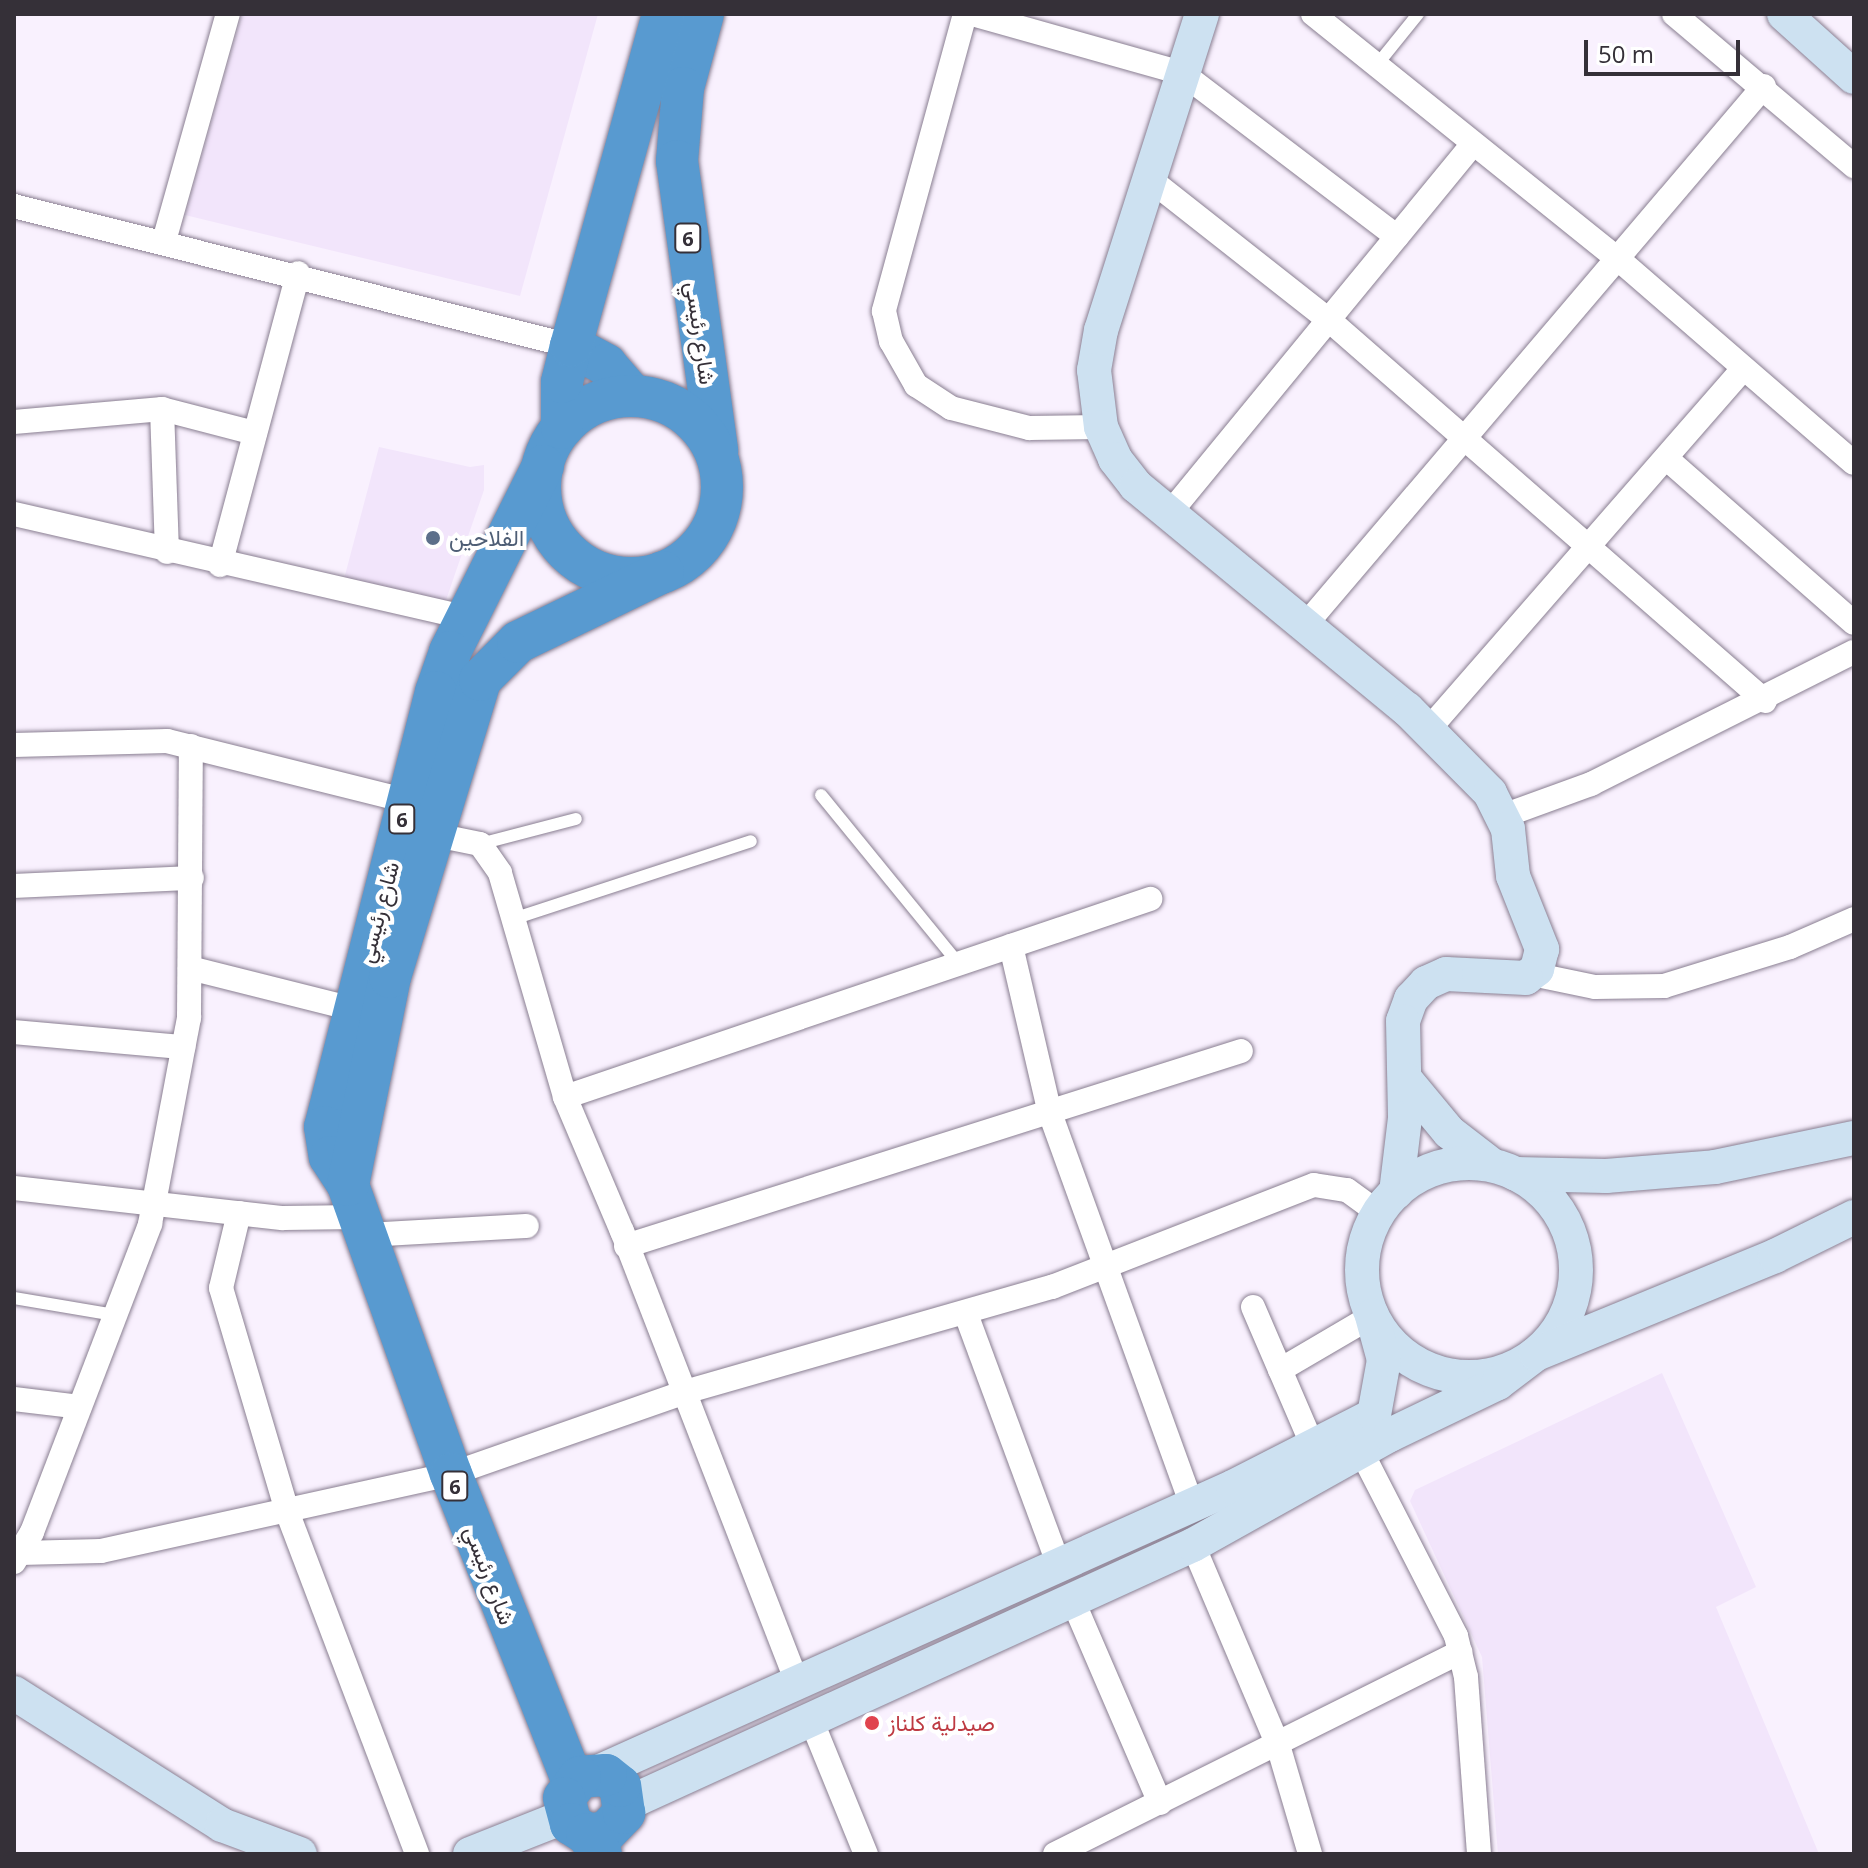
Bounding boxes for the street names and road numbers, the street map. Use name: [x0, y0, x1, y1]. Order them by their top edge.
road number: 6: [674, 222, 702, 254]
street label: شارع رئيسي: [681, 280, 721, 386]
road number: 6: [388, 803, 416, 835]
street label: شارع رئيسي: [352, 859, 404, 965]
road number: 6: [441, 1470, 469, 1502]
street label: شارع رئيسي: [459, 1522, 521, 1628]

